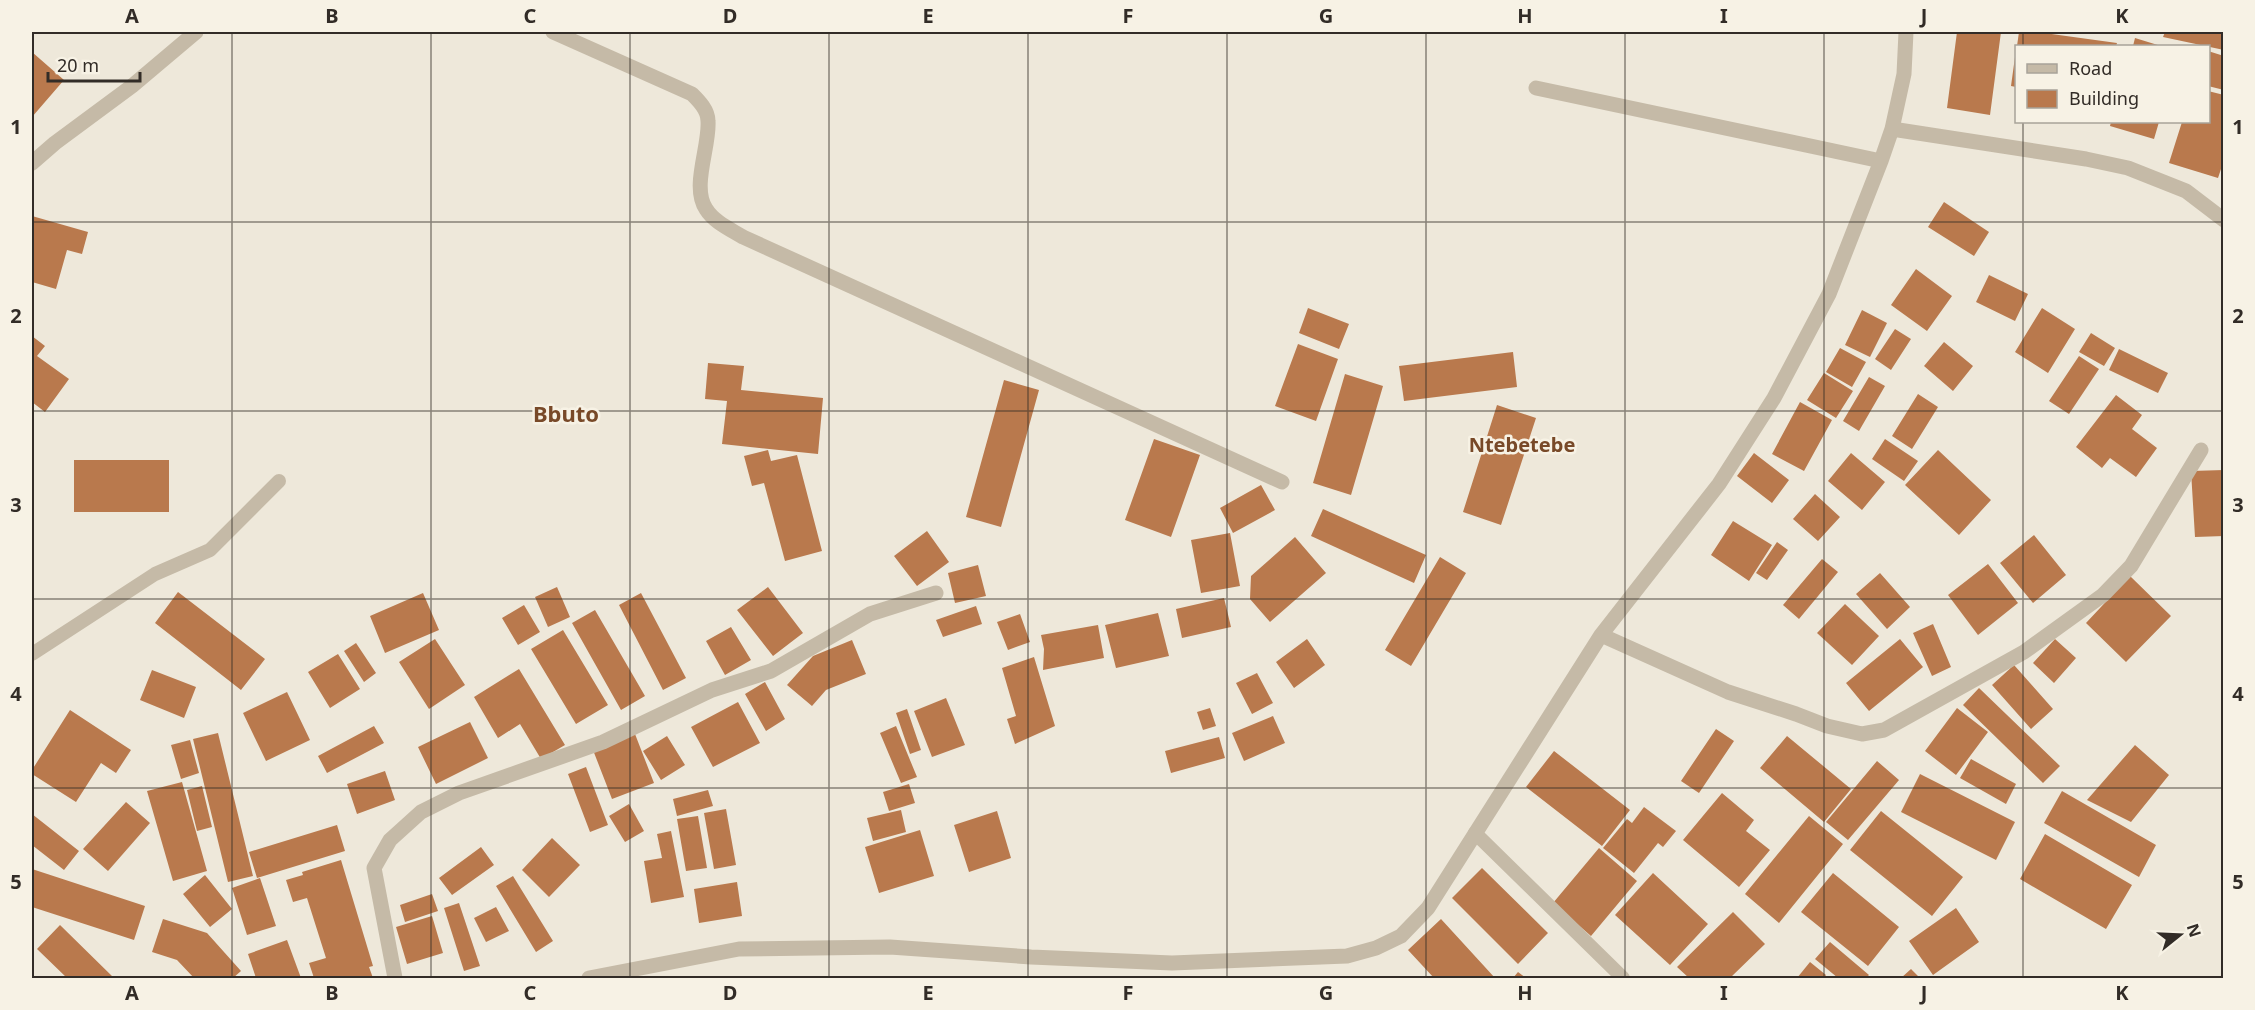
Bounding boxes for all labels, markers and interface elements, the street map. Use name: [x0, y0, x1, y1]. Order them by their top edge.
text: A: [125, 2, 139, 29]
text: B: [325, 2, 339, 29]
text: C: [524, 2, 537, 29]
text: D: [723, 2, 737, 29]
text: E: [922, 2, 934, 29]
text: F: [1123, 2, 1133, 29]
text: G: [1319, 2, 1333, 29]
text: H: [1517, 2, 1533, 29]
text: I: [1720, 2, 1728, 29]
text: J: [1919, 2, 1927, 29]
text: K: [2115, 2, 2129, 29]
scale bar: [48, 45, 140, 83]
legend: [2015, 45, 2210, 123]
text: 20 m: [57, 53, 99, 77]
text: Road: [2069, 56, 2112, 80]
text: Building: [2069, 86, 2139, 110]
text: 1: [10, 113, 22, 140]
text: 1: [2232, 113, 2244, 140]
text: 2: [10, 302, 22, 329]
text: 2: [2232, 302, 2244, 329]
district label: Bbuto: [533, 398, 599, 428]
district label: Ntebetebe: [1469, 431, 1575, 458]
text: 3: [10, 491, 22, 518]
text: 3: [2232, 491, 2244, 518]
text: 4: [10, 680, 22, 707]
text: 4: [2232, 680, 2244, 707]
text: 5: [10, 868, 22, 895]
text: 5: [2232, 868, 2244, 895]
north arrow: [2150, 905, 2210, 965]
text: N: [2182, 921, 2207, 940]
text: A: [125, 979, 139, 1006]
text: B: [325, 979, 339, 1006]
text: C: [524, 979, 537, 1006]
text: D: [723, 979, 737, 1006]
text: E: [922, 979, 934, 1006]
text: F: [1123, 979, 1133, 1006]
text: G: [1319, 979, 1333, 1006]
text: H: [1517, 979, 1533, 1006]
text: I: [1720, 979, 1728, 1006]
text: J: [1919, 979, 1927, 1006]
text: K: [2115, 979, 2129, 1006]

